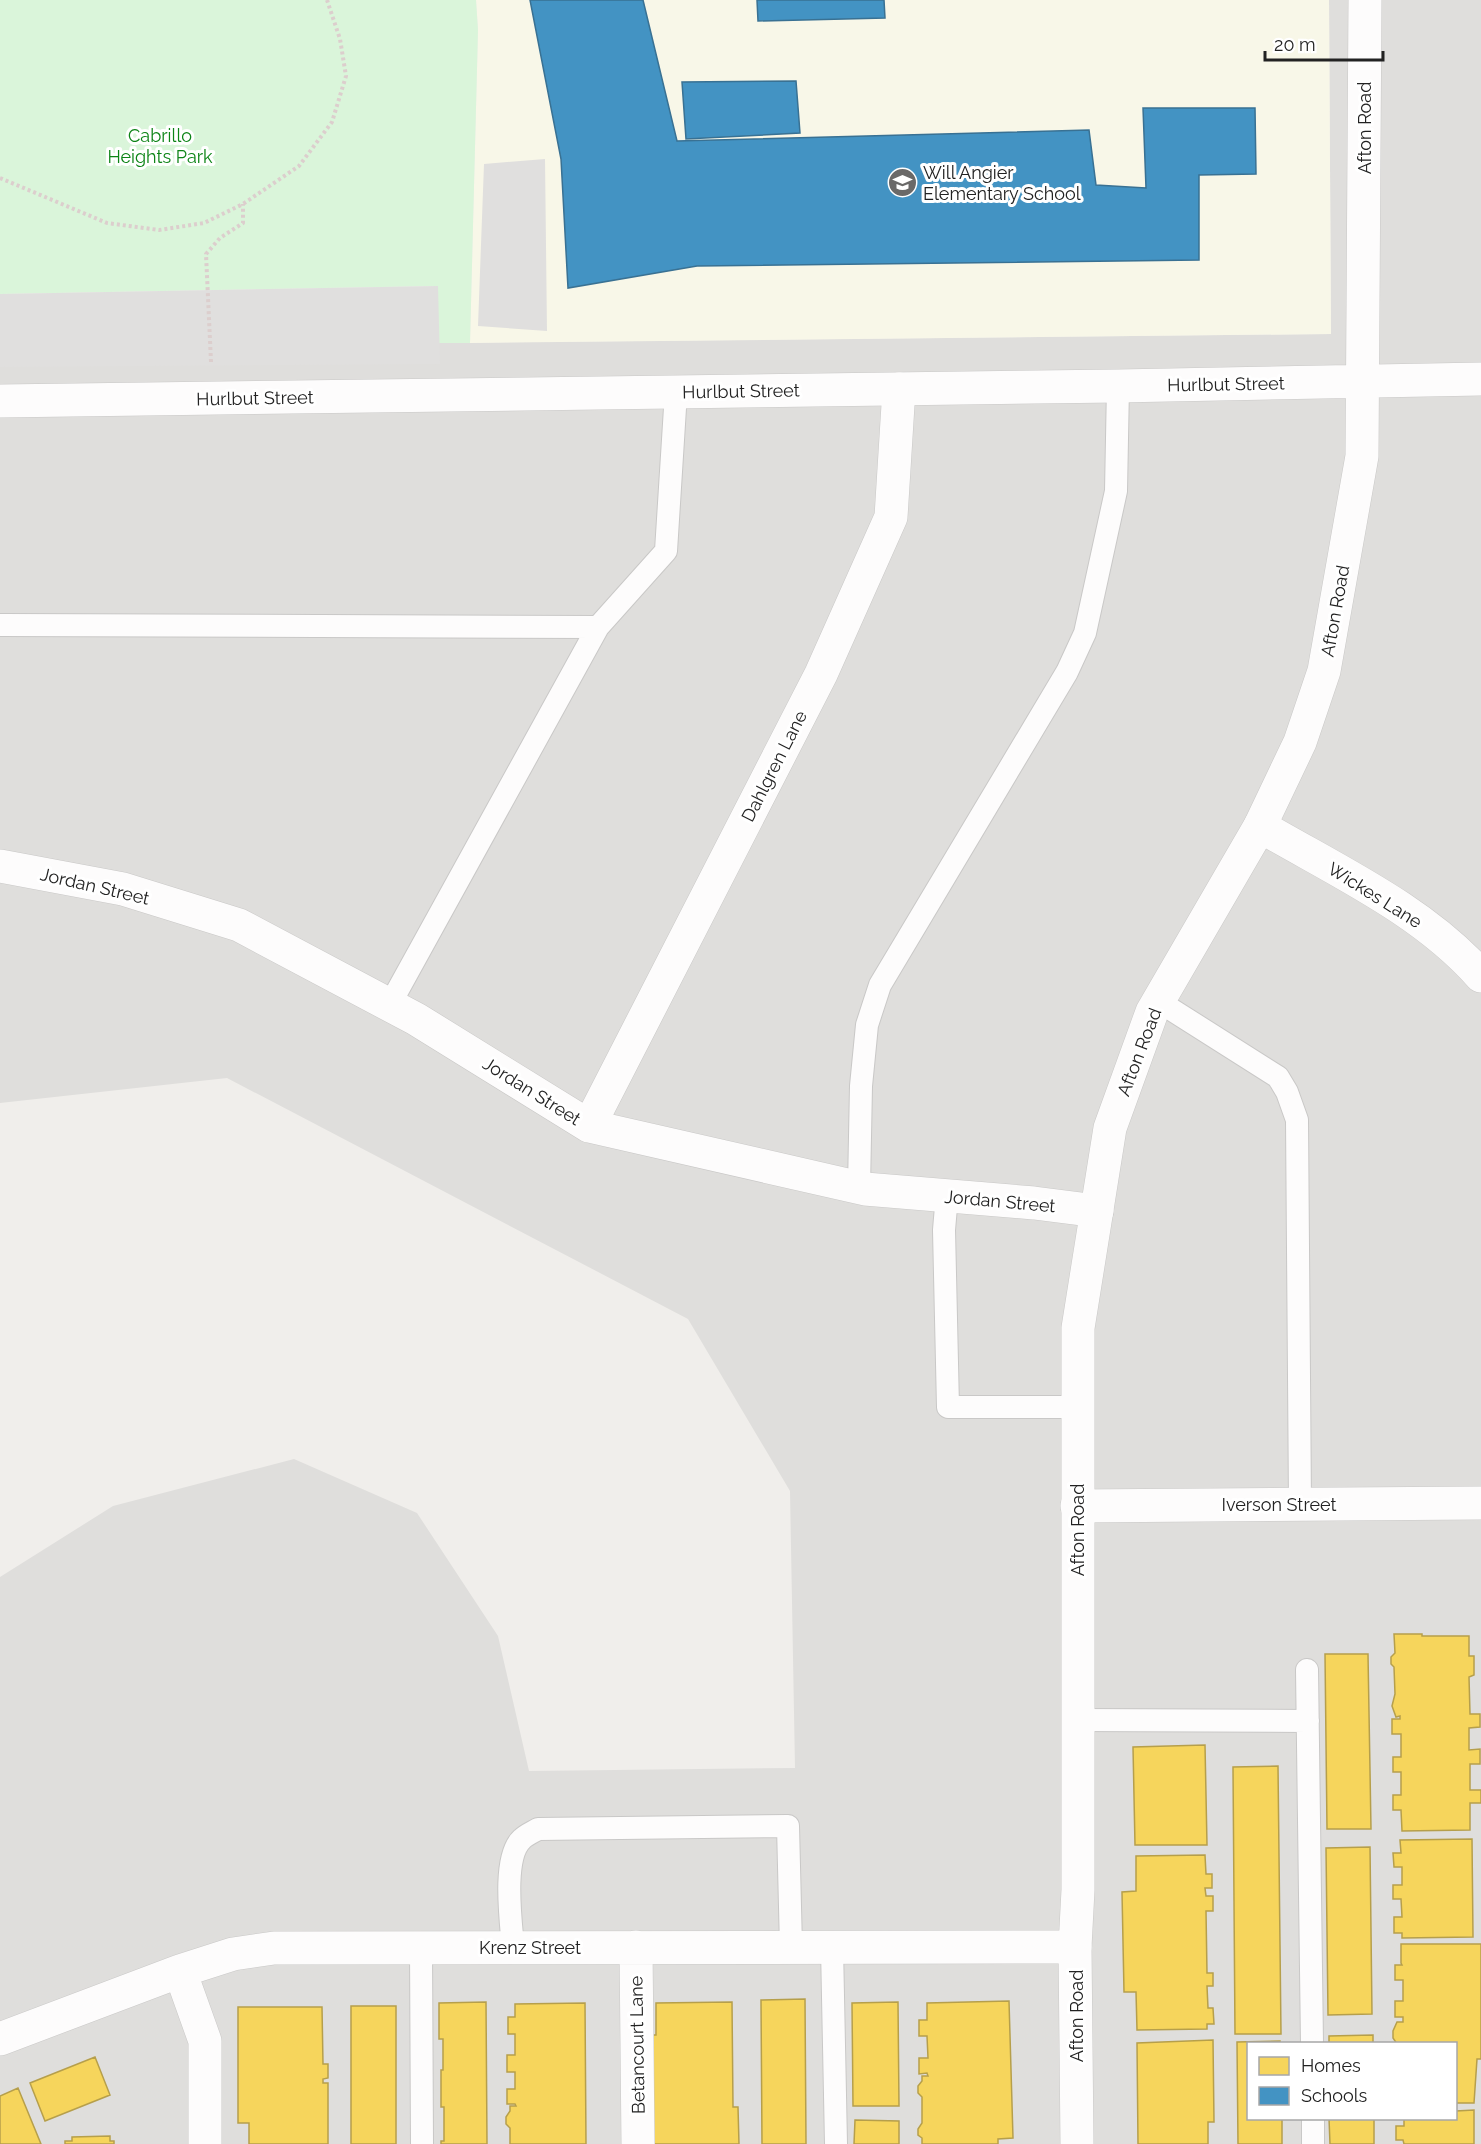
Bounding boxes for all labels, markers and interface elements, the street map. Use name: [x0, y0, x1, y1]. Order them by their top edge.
scale bar: [1265, 24, 1384, 62]
text: 20 m: [1274, 34, 1316, 55]
street label: Afton Road: [1354, 82, 1375, 174]
park label: Cabrillo Heights Park: [107, 125, 213, 167]
place label: Will Angier Elementary School: [923, 162, 1081, 204]
school or university icon: Will Angier Elementary School: [886, 166, 918, 198]
street label: Hurlbut Street: [1167, 372, 1285, 396]
street label: Hurlbut Street: [682, 379, 800, 403]
street label: Hurlbut Street: [196, 386, 314, 410]
street label: Afton Road: [1317, 564, 1353, 658]
street label: Dahlgren Lane: [737, 706, 811, 825]
street label: Wickes Lane: [1324, 858, 1426, 932]
street label: Jordan Street: [38, 863, 152, 909]
street label: Afton Road: [1113, 1005, 1165, 1099]
street label: Jordan Street: [479, 1053, 585, 1129]
street label: Jordan Street: [944, 1186, 1056, 1216]
street label: Afton Road: [1067, 1484, 1088, 1576]
street label: Iverson Street: [1221, 1494, 1337, 1515]
street label: Krenz Street: [479, 1937, 581, 1958]
street label: Afton Road: [1066, 1970, 1087, 2062]
street label: Betancourt Lane: [625, 1975, 649, 2114]
legend: [1247, 2042, 1457, 2120]
text: Homes: [1301, 2055, 1361, 2076]
text: Schools: [1301, 2085, 1368, 2106]

